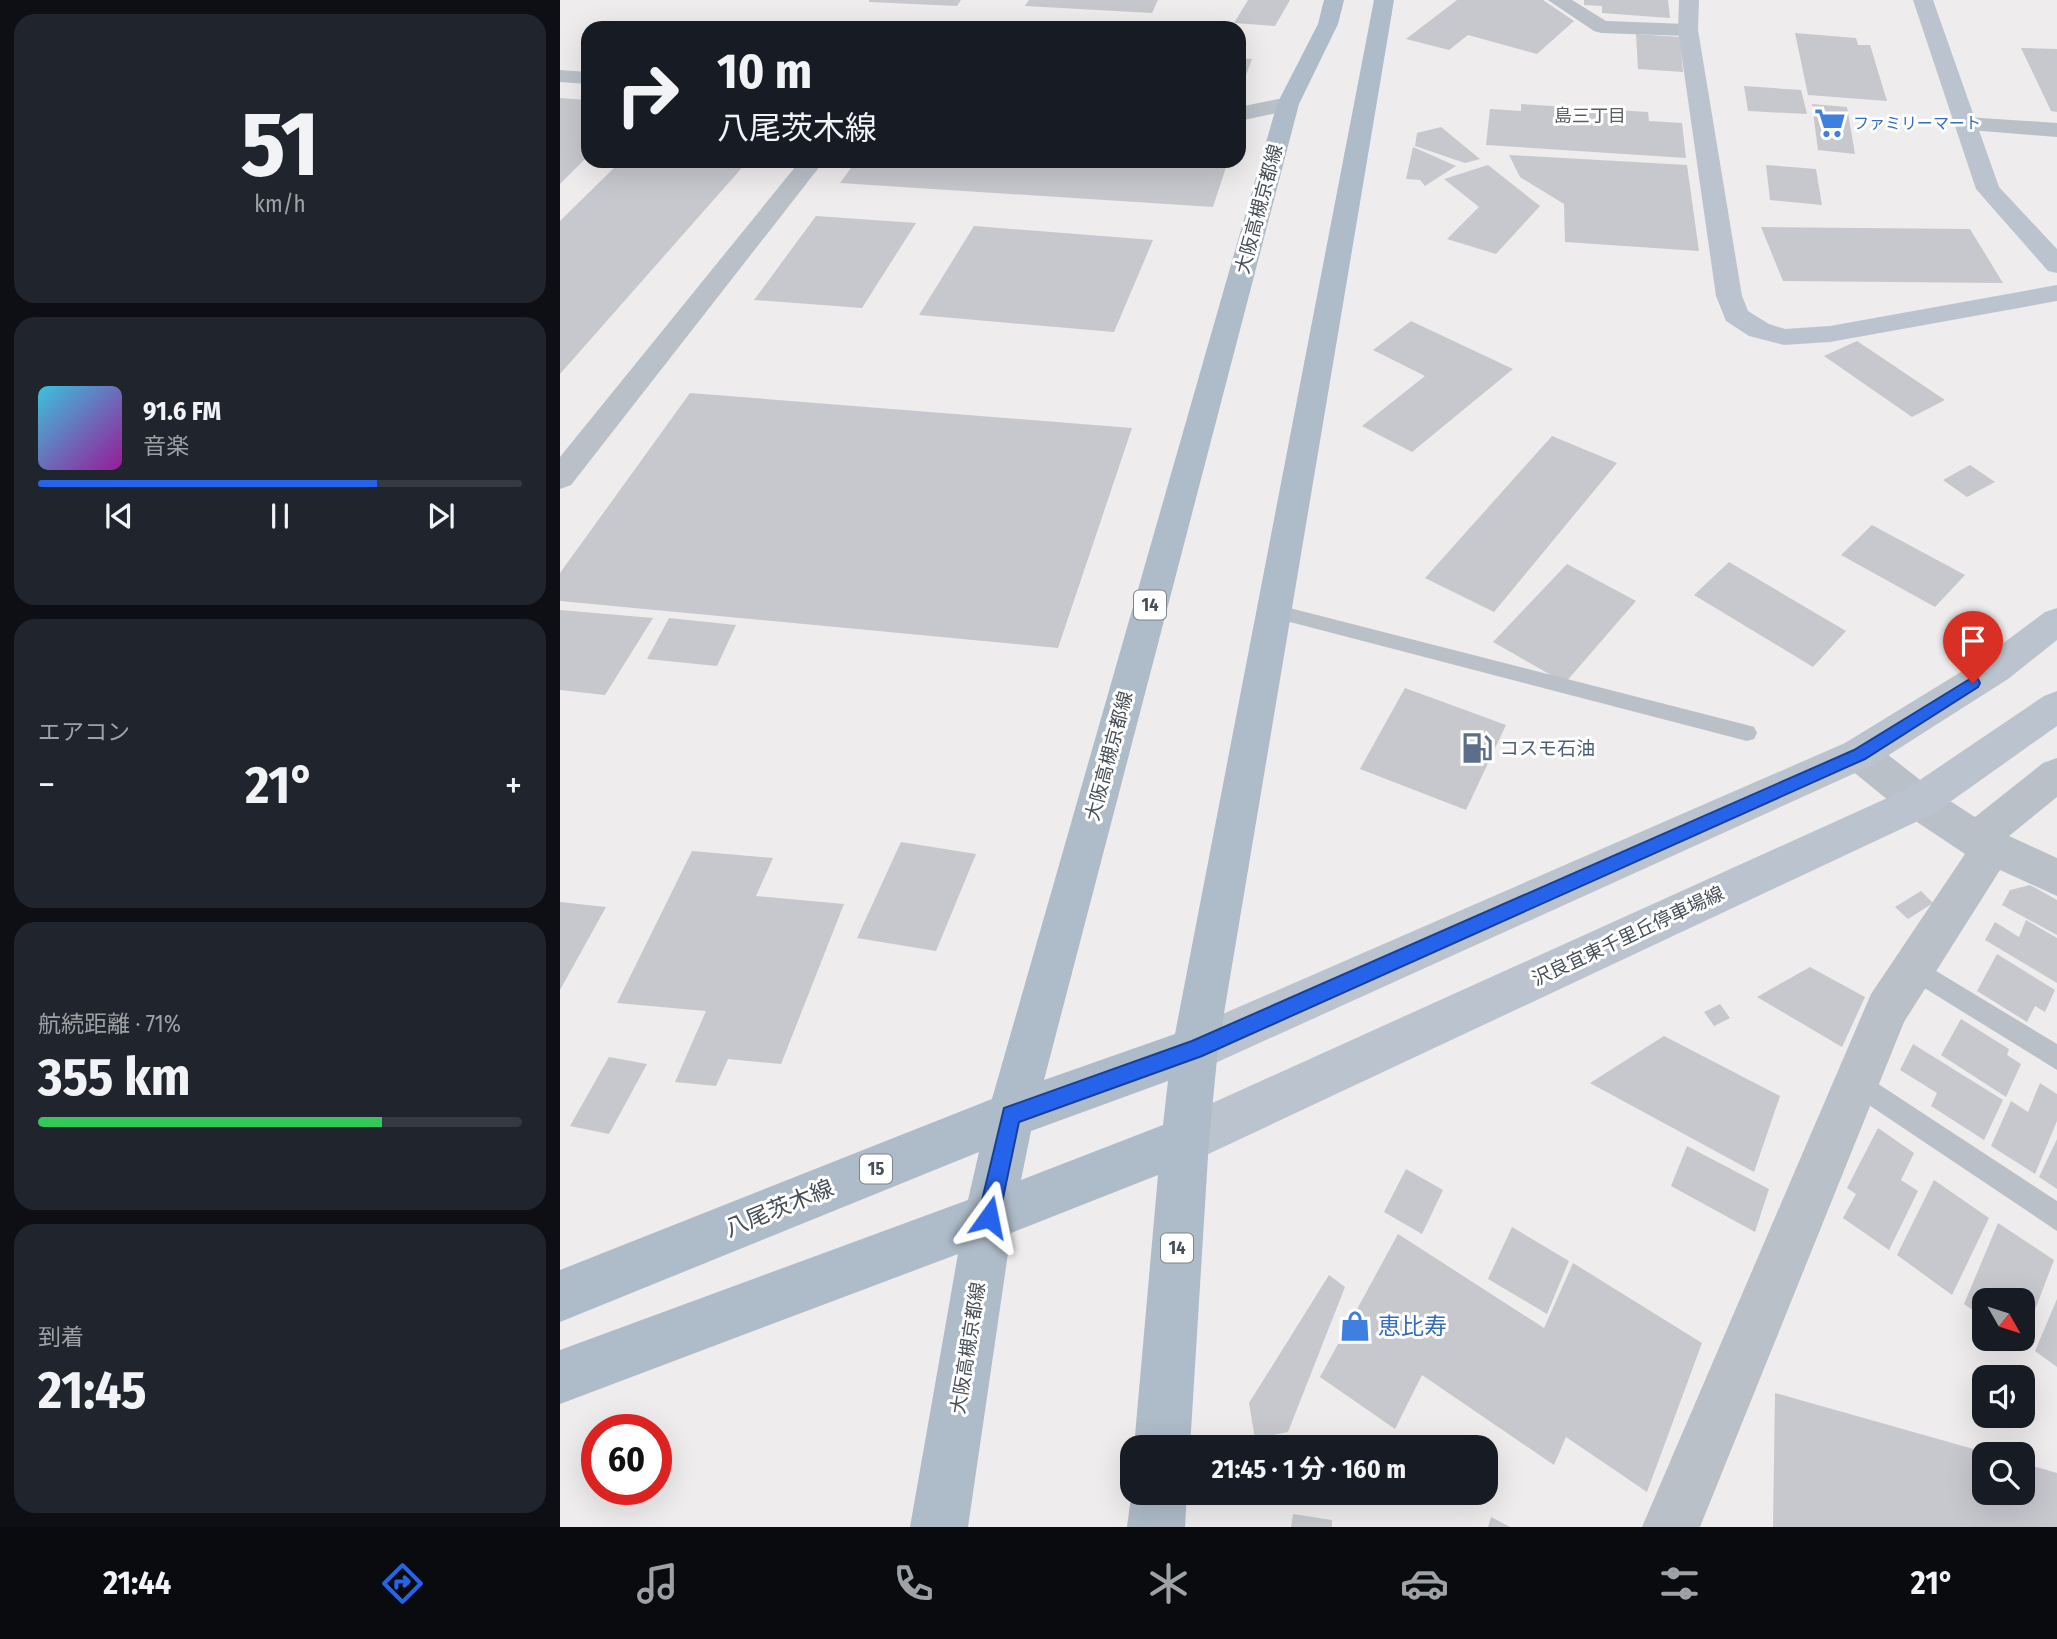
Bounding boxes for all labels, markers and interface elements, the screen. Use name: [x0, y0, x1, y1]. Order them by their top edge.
text: 10 m: [717, 42, 812, 101]
icon: right: [602, 49, 693, 140]
text: 51: [241, 90, 319, 199]
district label: 島三丁目: [1554, 105, 1626, 127]
supermarket icon: ファミリーマート: [1813, 106, 1847, 140]
text: 八尾茨木線: [717, 109, 877, 147]
place label: ファミリーマート: [1853, 114, 1981, 133]
street label: 大阪高槻京都線: [1231, 142, 1287, 276]
text: km/h: [254, 190, 306, 218]
text: 91.6 FM: [143, 396, 221, 427]
text: 音楽: [143, 432, 189, 460]
icon: previous: [100, 497, 138, 535]
icon: pause: [261, 497, 299, 535]
icon: next: [422, 497, 460, 535]
road number: 14: [1134, 590, 1166, 620]
pin: [1943, 611, 2003, 683]
icon: arrive: [1954, 622, 1992, 660]
street label: 大阪高槻京都線: [1081, 689, 1137, 823]
text: エアコン: [38, 718, 130, 746]
fuel station icon: コスモ石油: [1460, 731, 1494, 765]
place label: コスモ石油: [1500, 737, 1595, 760]
text: 21°: [245, 754, 315, 817]
text: −: [38, 762, 55, 808]
text: +: [505, 762, 522, 808]
street label: 沢良宜東千里丘停車場線: [1528, 881, 1728, 991]
text: 航続距離 · 71%: [38, 1010, 181, 1038]
text: 355 km: [38, 1046, 190, 1109]
road number: 15: [860, 1154, 892, 1184]
street label: 八尾茨木線: [720, 1173, 838, 1243]
position arrow: [952, 1180, 1026, 1254]
road number: 14: [1161, 1233, 1193, 1262]
street label: 大阪高槻京都線: [946, 1281, 990, 1415]
north arrow: [1972, 1288, 2035, 1351]
map controls: [1972, 1288, 2035, 1505]
shop icon: 恵比寿: [1338, 1309, 1372, 1343]
place label: 恵比寿: [1378, 1312, 1447, 1340]
text: 到着: [38, 1323, 84, 1351]
text: 21:45: [38, 1359, 147, 1422]
button: sound: [1972, 1365, 2035, 1428]
speed limit sign: 60: [581, 1414, 672, 1505]
button: search: [1972, 1442, 2035, 1505]
text: 21:45 · 1 分 · 160 m: [1212, 1454, 1406, 1485]
icon: directions: [378, 1559, 427, 1608]
icon: music: [633, 1559, 682, 1608]
icon: phone: [889, 1559, 938, 1608]
icon: climate: [1144, 1559, 1193, 1608]
icon: car: [1400, 1559, 1449, 1608]
icon: filters: [1655, 1559, 1704, 1608]
text: 21:44: [103, 1564, 171, 1602]
text: 21°: [1911, 1564, 1954, 1602]

